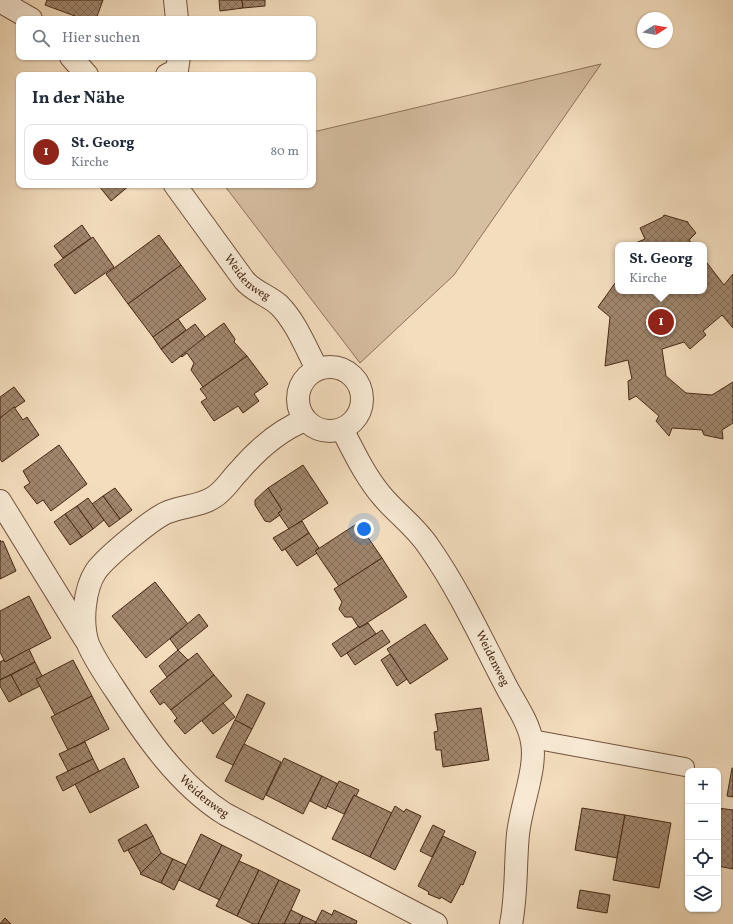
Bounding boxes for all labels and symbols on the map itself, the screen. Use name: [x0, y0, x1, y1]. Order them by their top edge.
north arrow: [637, 12, 673, 48]
street label: Weidenweg: [220, 251, 273, 305]
pin: 1: [648, 307, 674, 337]
your location: [354, 519, 374, 539]
street label: Weidenweg: [471, 628, 513, 689]
street label: Weidenweg: [175, 772, 232, 822]

